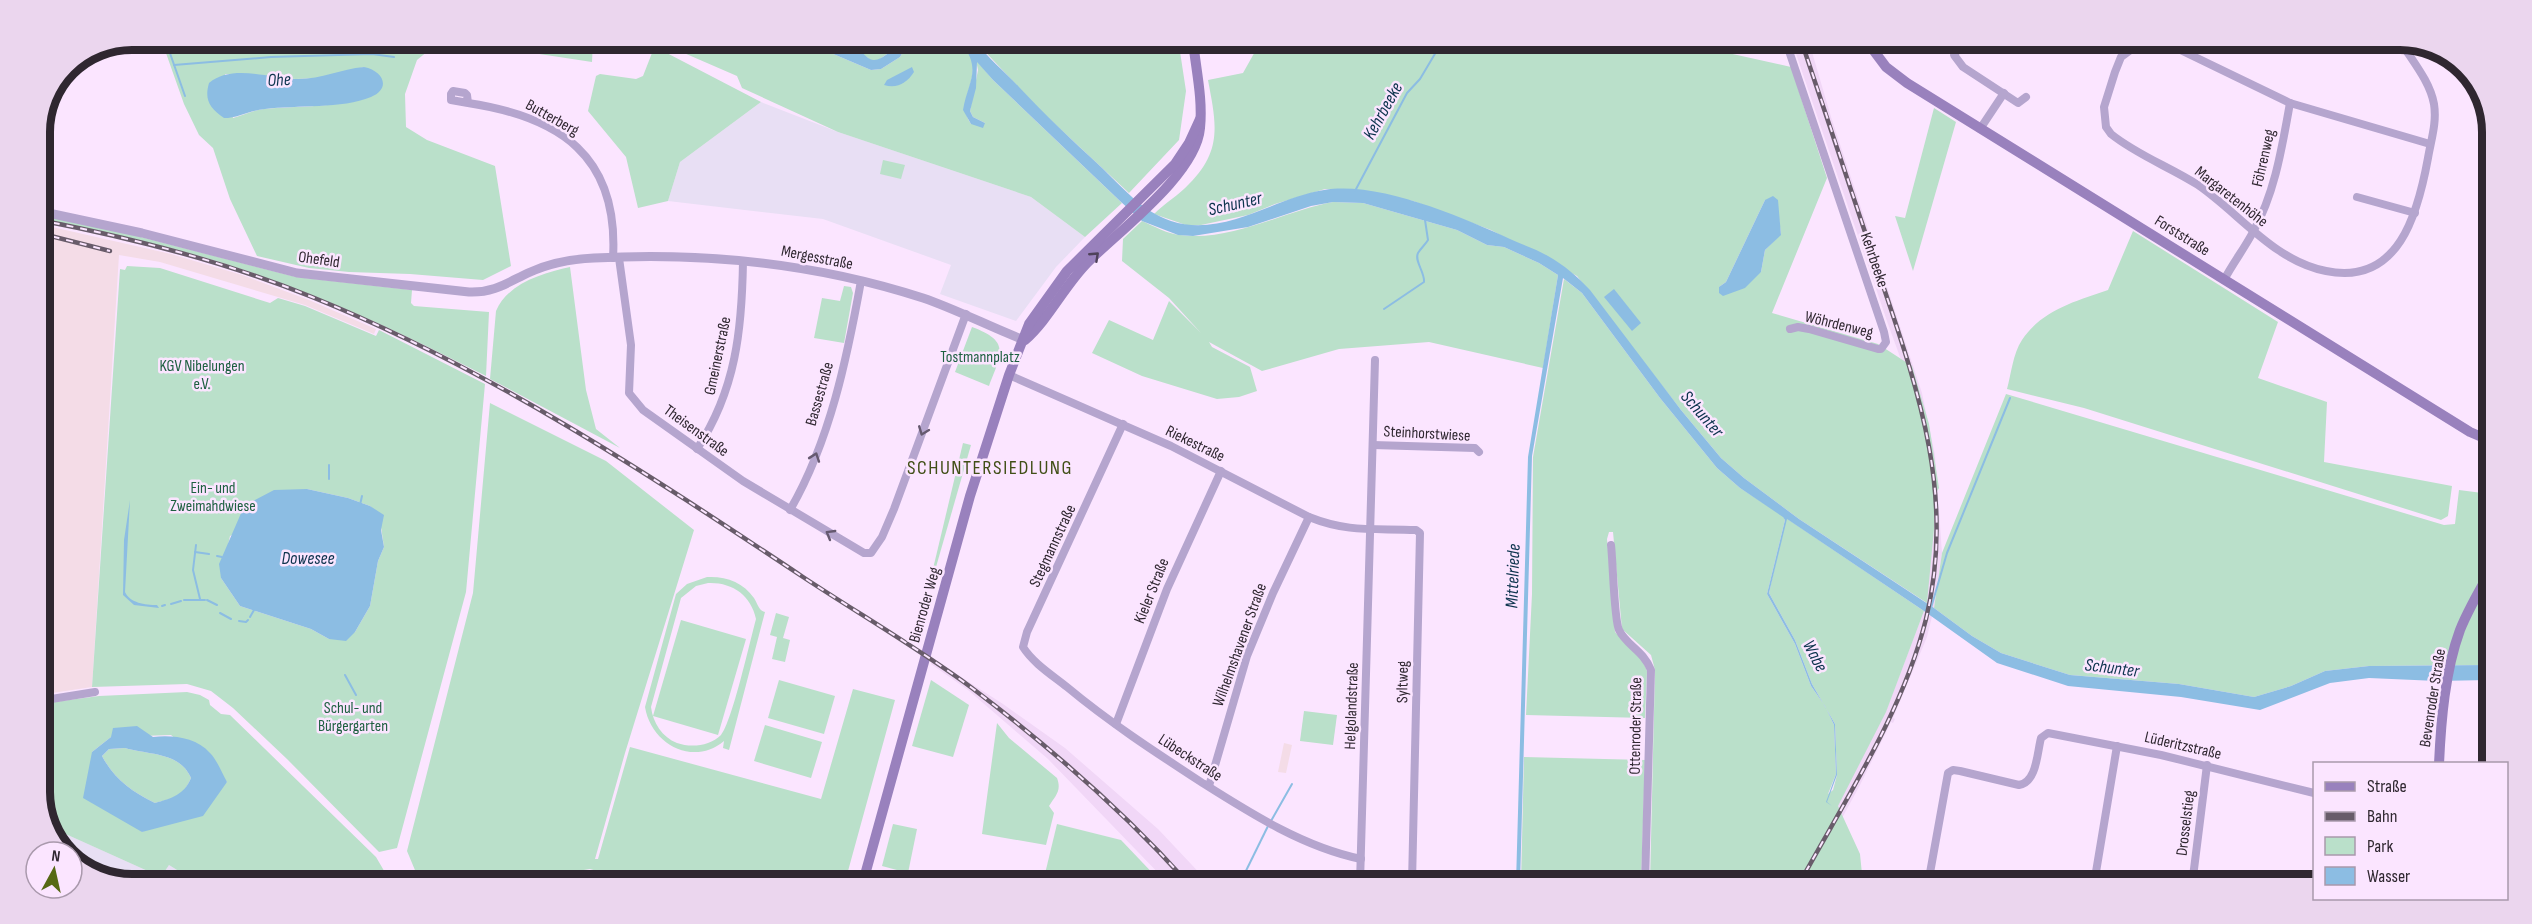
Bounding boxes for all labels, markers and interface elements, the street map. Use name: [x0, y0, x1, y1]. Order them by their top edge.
water label: Ohe: [267, 69, 291, 91]
water label: Kehrbeeke: [1359, 79, 1407, 143]
street label: Butterberg: [522, 96, 582, 140]
street label: Föhrenweg: [2248, 127, 2280, 189]
street label: Margaretenhöhe: [2191, 163, 2271, 231]
water label: Schunter: [1206, 187, 1265, 220]
street label: Forststraße: [2151, 212, 2213, 260]
street label: Kehrbeeke: [1856, 230, 1892, 290]
street label: Mergesstraße: [780, 242, 854, 274]
street label: Ohefeld: [297, 248, 341, 272]
one-way arrow: [1088, 252, 1099, 263]
street label: Wöhrdenweg: [1803, 307, 1875, 343]
street label: Gmeinerstraße: [700, 315, 736, 397]
park label: Tostmannplatz: [940, 348, 1020, 367]
park label: KGV Nibelungen e.V.: [160, 357, 245, 394]
street label: Bassestraße: [802, 360, 838, 428]
water label: Schunter: [1676, 387, 1728, 442]
street label: Theisenstraße: [660, 401, 732, 461]
street label: Riekestraße: [1162, 422, 1228, 466]
street label: Steinhorstwiese: [1383, 422, 1471, 446]
one-way arrow: [918, 425, 930, 436]
one-way arrow: [808, 452, 821, 463]
district label: SCHUNTERSIEDLUNG: [907, 456, 1073, 480]
park label: Ein- und Zweimahdwiese: [170, 479, 256, 516]
street label: Stegmannstraße: [1026, 502, 1080, 590]
one-way arrow: [826, 530, 836, 541]
water label: Mittelriede: [1501, 543, 1525, 609]
water label: Dowesee: [281, 548, 335, 569]
street label: Kieler Straße: [1130, 556, 1174, 626]
street label: Bienroder Weg: [905, 565, 945, 645]
street label: Wilhelmshavener Straße: [1209, 581, 1271, 709]
water label: Wabe: [1798, 637, 1832, 675]
street label: Bevenroder Straße: [2416, 647, 2450, 749]
water label: Schunter: [2084, 654, 2141, 682]
street label: Syltweg: [1393, 661, 1413, 703]
street label: Helgolandstraße: [1341, 662, 1363, 750]
street label: Ottenroder Straße: [1626, 677, 1646, 775]
park label: Schul- und Bürgergarten: [318, 699, 388, 736]
street label: Lüderitzstraße: [2143, 728, 2223, 764]
street label: Lübeckstraße: [1155, 730, 1225, 786]
legend: [2313, 762, 2508, 900]
text: Straße: [2367, 776, 2407, 797]
street label: Drosselstieg: [2173, 789, 2199, 857]
text: Bahn: [2367, 806, 2397, 827]
text: Park: [2367, 836, 2393, 857]
north arrow: [24, 840, 84, 900]
text: N: [50, 847, 61, 867]
text: Wasser: [2367, 866, 2410, 887]

